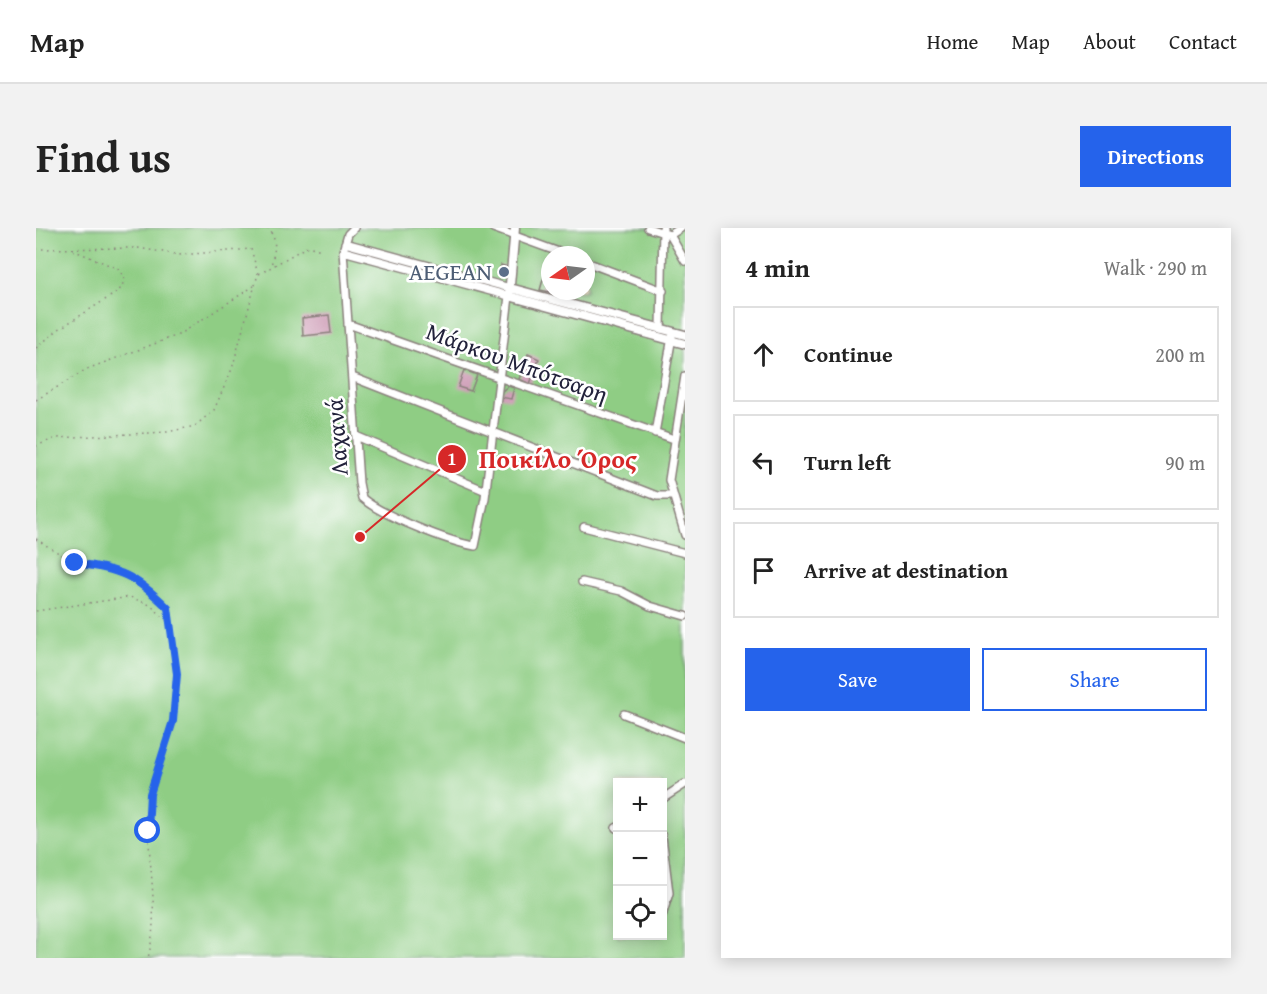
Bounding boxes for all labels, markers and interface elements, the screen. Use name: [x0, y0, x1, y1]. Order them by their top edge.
text: Map: [30, 21, 84, 62]
text: Home: [927, 26, 978, 57]
text: Map: [1011, 26, 1050, 57]
text: About: [1083, 26, 1136, 57]
text: Contact: [1169, 26, 1237, 57]
text: Find us: [36, 126, 171, 187]
button: Directions: [1080, 126, 1231, 187]
north arrow: [541, 246, 595, 300]
text: 4 min: [745, 248, 810, 287]
text: Walk · 290 m: [1104, 253, 1207, 282]
place label: AEGEAN: [409, 254, 492, 289]
marker: AEGEAN: [497, 265, 511, 279]
street label: Μάρκου Μπότσαρη: [421, 313, 613, 412]
icon: ahead: [747, 338, 780, 371]
text: Continue: [804, 338, 893, 370]
text: 200 m: [1155, 340, 1205, 369]
street label: Λαχανά: [316, 397, 357, 477]
callout: Ποικίλο Όρος: [437, 437, 649, 481]
text: Ποικίλο Όρος: [479, 439, 637, 478]
text: 1: [447, 445, 457, 472]
icon: left: [747, 446, 780, 479]
text: Turn left: [804, 446, 891, 478]
text: 90 m: [1165, 448, 1205, 477]
route end: [61, 549, 87, 575]
icon: arrive: [747, 554, 780, 587]
text: Arrive at destination: [804, 554, 1008, 586]
button: Save: [745, 648, 970, 711]
button: Share: [982, 648, 1207, 711]
map controls: [613, 778, 667, 940]
button: +: [613, 778, 667, 832]
route start: [134, 817, 160, 843]
button: −: [613, 832, 667, 886]
button: locate: [613, 886, 667, 940]

